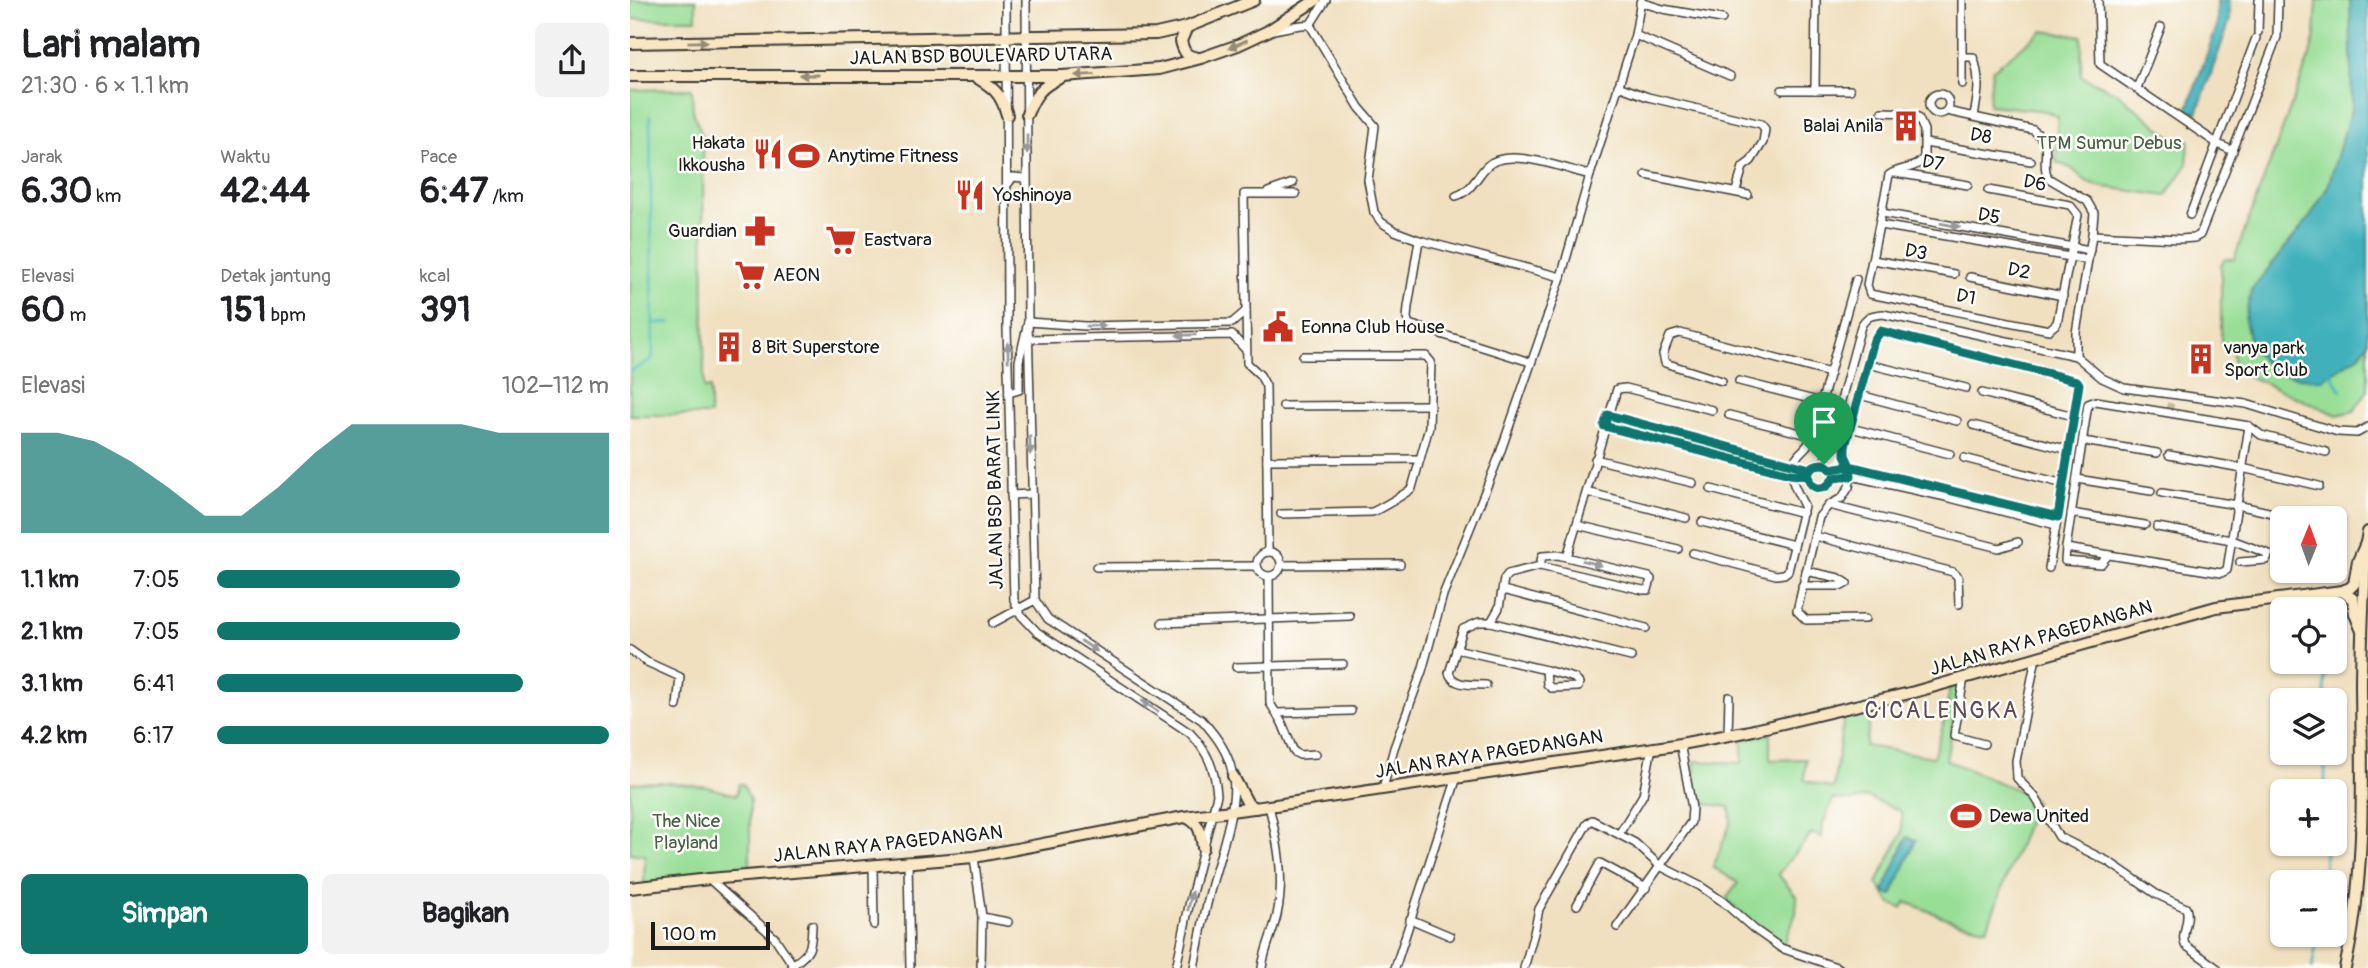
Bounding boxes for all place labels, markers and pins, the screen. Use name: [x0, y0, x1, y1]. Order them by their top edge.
building icon: Balai Anila: [1889, 109, 1923, 143]
place label: Balai Anila: [1803, 114, 1883, 138]
place label: Hakata Ikkousha: [678, 131, 745, 177]
restaurant icon: Hakata Ikkousha: [751, 137, 785, 171]
sports icon: Anytime Fitness: [787, 139, 821, 173]
place label: Anytime Fitness: [827, 144, 959, 168]
restaurant icon: Yoshinoya: [953, 178, 987, 212]
place label: Yoshinoya: [992, 183, 1072, 207]
pharmacy icon: Guardian: [743, 214, 777, 248]
place label: Guardian: [668, 219, 737, 243]
supermarket icon: Eastvara: [824, 223, 858, 257]
place label: Eastvara: [864, 228, 932, 252]
supermarket icon: AEON: [733, 258, 767, 292]
place label: AEON: [773, 263, 820, 287]
public building icon: Eonna Club House: [1261, 310, 1295, 344]
place label: Eonna Club House: [1301, 315, 1445, 339]
building icon: 8 Bit Superstore: [712, 330, 746, 364]
place label: 8 Bit Superstore: [752, 335, 880, 359]
place label: vanya park Sport Club: [2223, 336, 2308, 382]
building icon: vanya park Sport Club: [2184, 342, 2218, 376]
pin: [1794, 392, 1854, 464]
sports icon: Dewa United: [1949, 799, 1983, 833]
place label: Dewa United: [1989, 804, 2089, 828]

